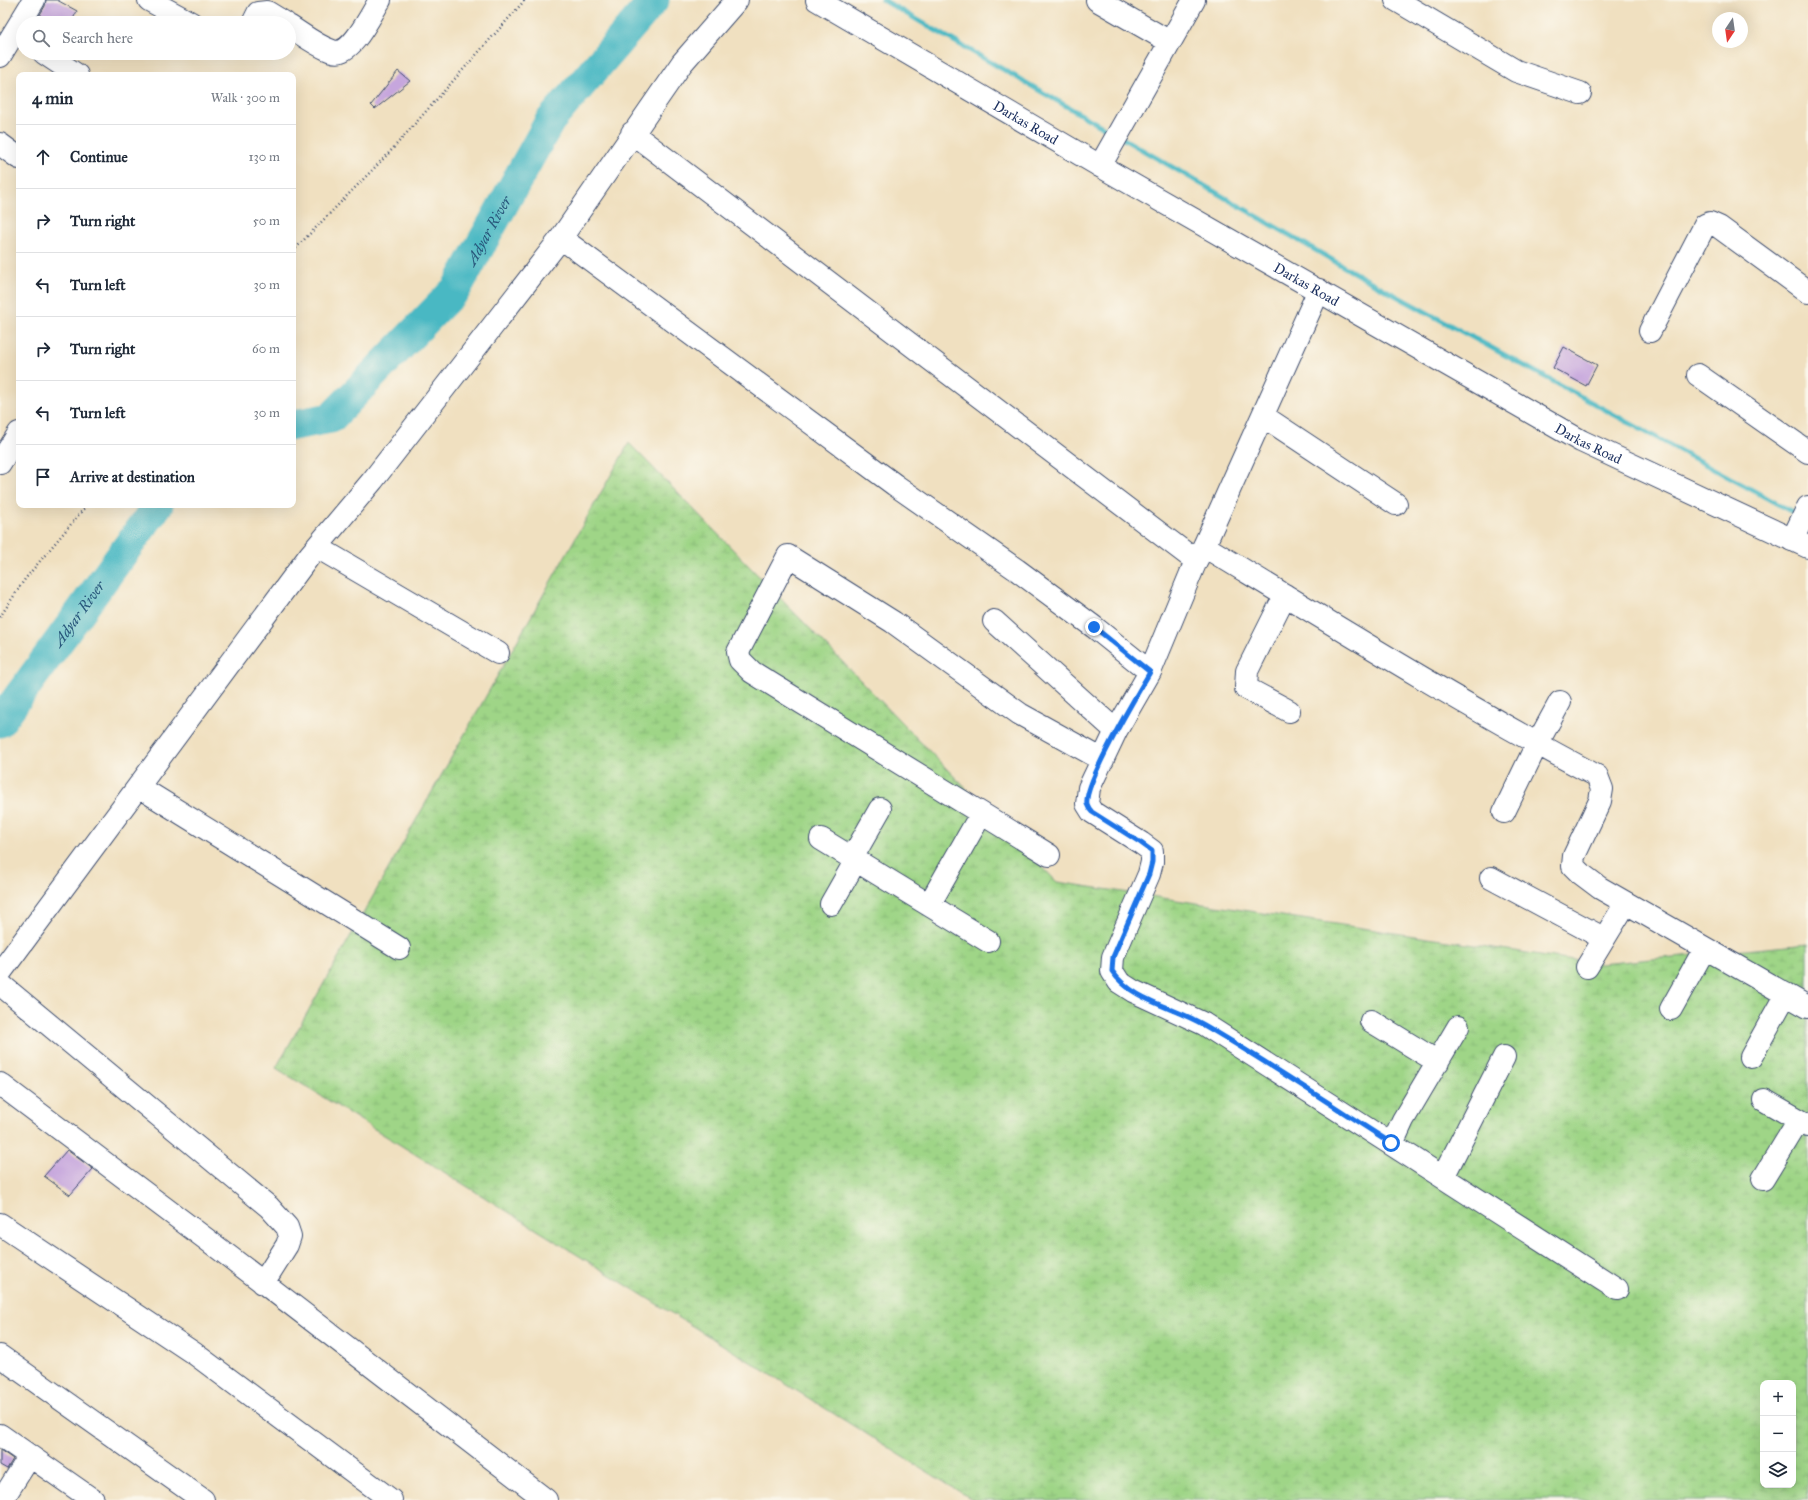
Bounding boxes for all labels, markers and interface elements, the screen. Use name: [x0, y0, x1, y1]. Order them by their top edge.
north arrow: [1712, 12, 1748, 48]
search box: [16, 16, 296, 60]
icon: search: [30, 27, 52, 49]
text: Search here: [62, 29, 133, 47]
text: 4 min: [32, 88, 73, 109]
text: Walk · 300 m: [211, 90, 280, 106]
street label: Darkas Road: [990, 97, 1061, 148]
icon: ahead: [32, 146, 54, 168]
text: Continue: [70, 148, 128, 166]
text: 130 m: [248, 149, 280, 165]
water label: Adyar River: [461, 192, 516, 270]
icon: right: [32, 210, 54, 232]
text: Turn right: [70, 212, 135, 230]
text: 50 m: [253, 213, 280, 229]
street label: Darkas Road: [1271, 259, 1342, 309]
icon: left: [32, 274, 54, 296]
text: Turn left: [70, 276, 126, 294]
text: 30 m: [254, 277, 280, 293]
icon: right: [32, 338, 54, 360]
text: Turn right: [70, 340, 135, 358]
text: 60 m: [252, 341, 280, 357]
icon: left: [32, 402, 54, 424]
text: Turn left: [70, 404, 126, 422]
text: 30 m: [254, 405, 280, 421]
street label: Darkas Road: [1552, 420, 1625, 467]
icon: arrive: [32, 466, 54, 488]
text: Arrive at destination: [70, 468, 195, 486]
water label: Adyar River: [48, 577, 109, 652]
route end: [1085, 618, 1103, 636]
route start: [1382, 1134, 1400, 1152]
map controls: [1760, 1380, 1796, 1488]
button: +: [1760, 1380, 1796, 1416]
button: −: [1760, 1416, 1796, 1452]
button: layers: [1760, 1452, 1796, 1488]

